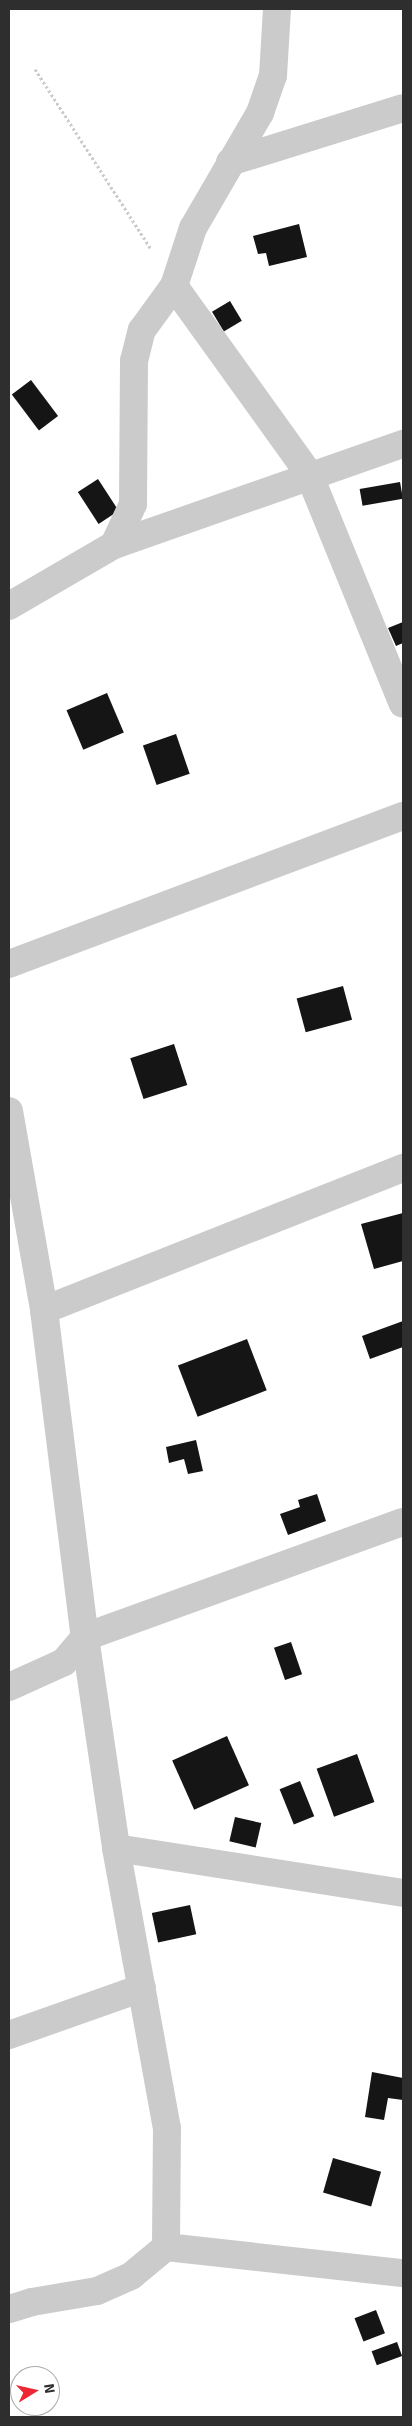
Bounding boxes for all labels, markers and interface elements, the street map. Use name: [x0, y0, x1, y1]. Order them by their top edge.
north arrow: [10, 2366, 60, 2416]
text: N: [40, 2383, 58, 2395]

